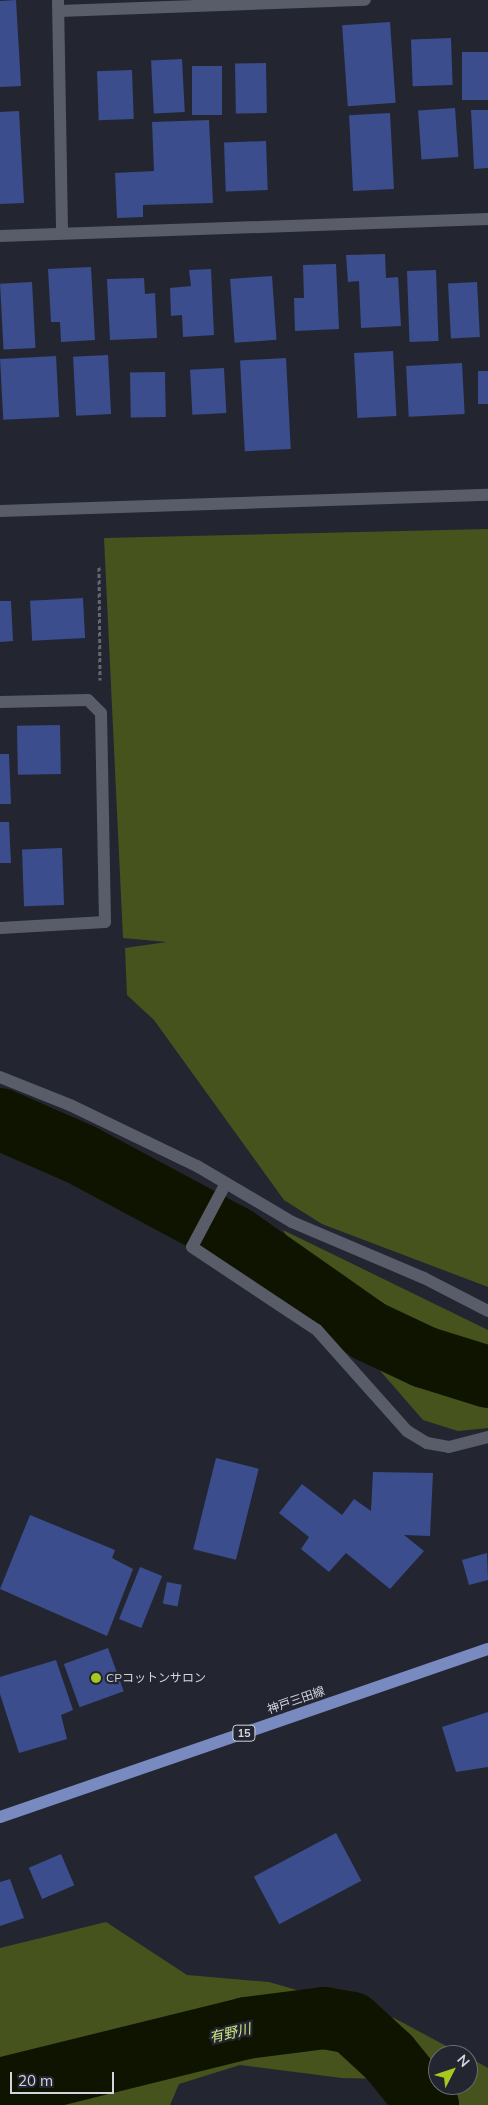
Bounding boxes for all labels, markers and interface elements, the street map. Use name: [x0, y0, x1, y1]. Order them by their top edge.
place label: CPコットンサロン: [106, 1671, 206, 1685]
marker: CPコットンサロン: [90, 1672, 102, 1684]
street label: 神戸三田線: [265, 1683, 327, 1717]
road number: 15: [232, 1725, 256, 1742]
water label: 有野川: [208, 2020, 252, 2046]
north arrow: [428, 2045, 478, 2095]
text: N: [453, 2051, 474, 2071]
scale bar: [12, 2062, 116, 2094]
text: 20 m: [18, 2071, 53, 2090]

